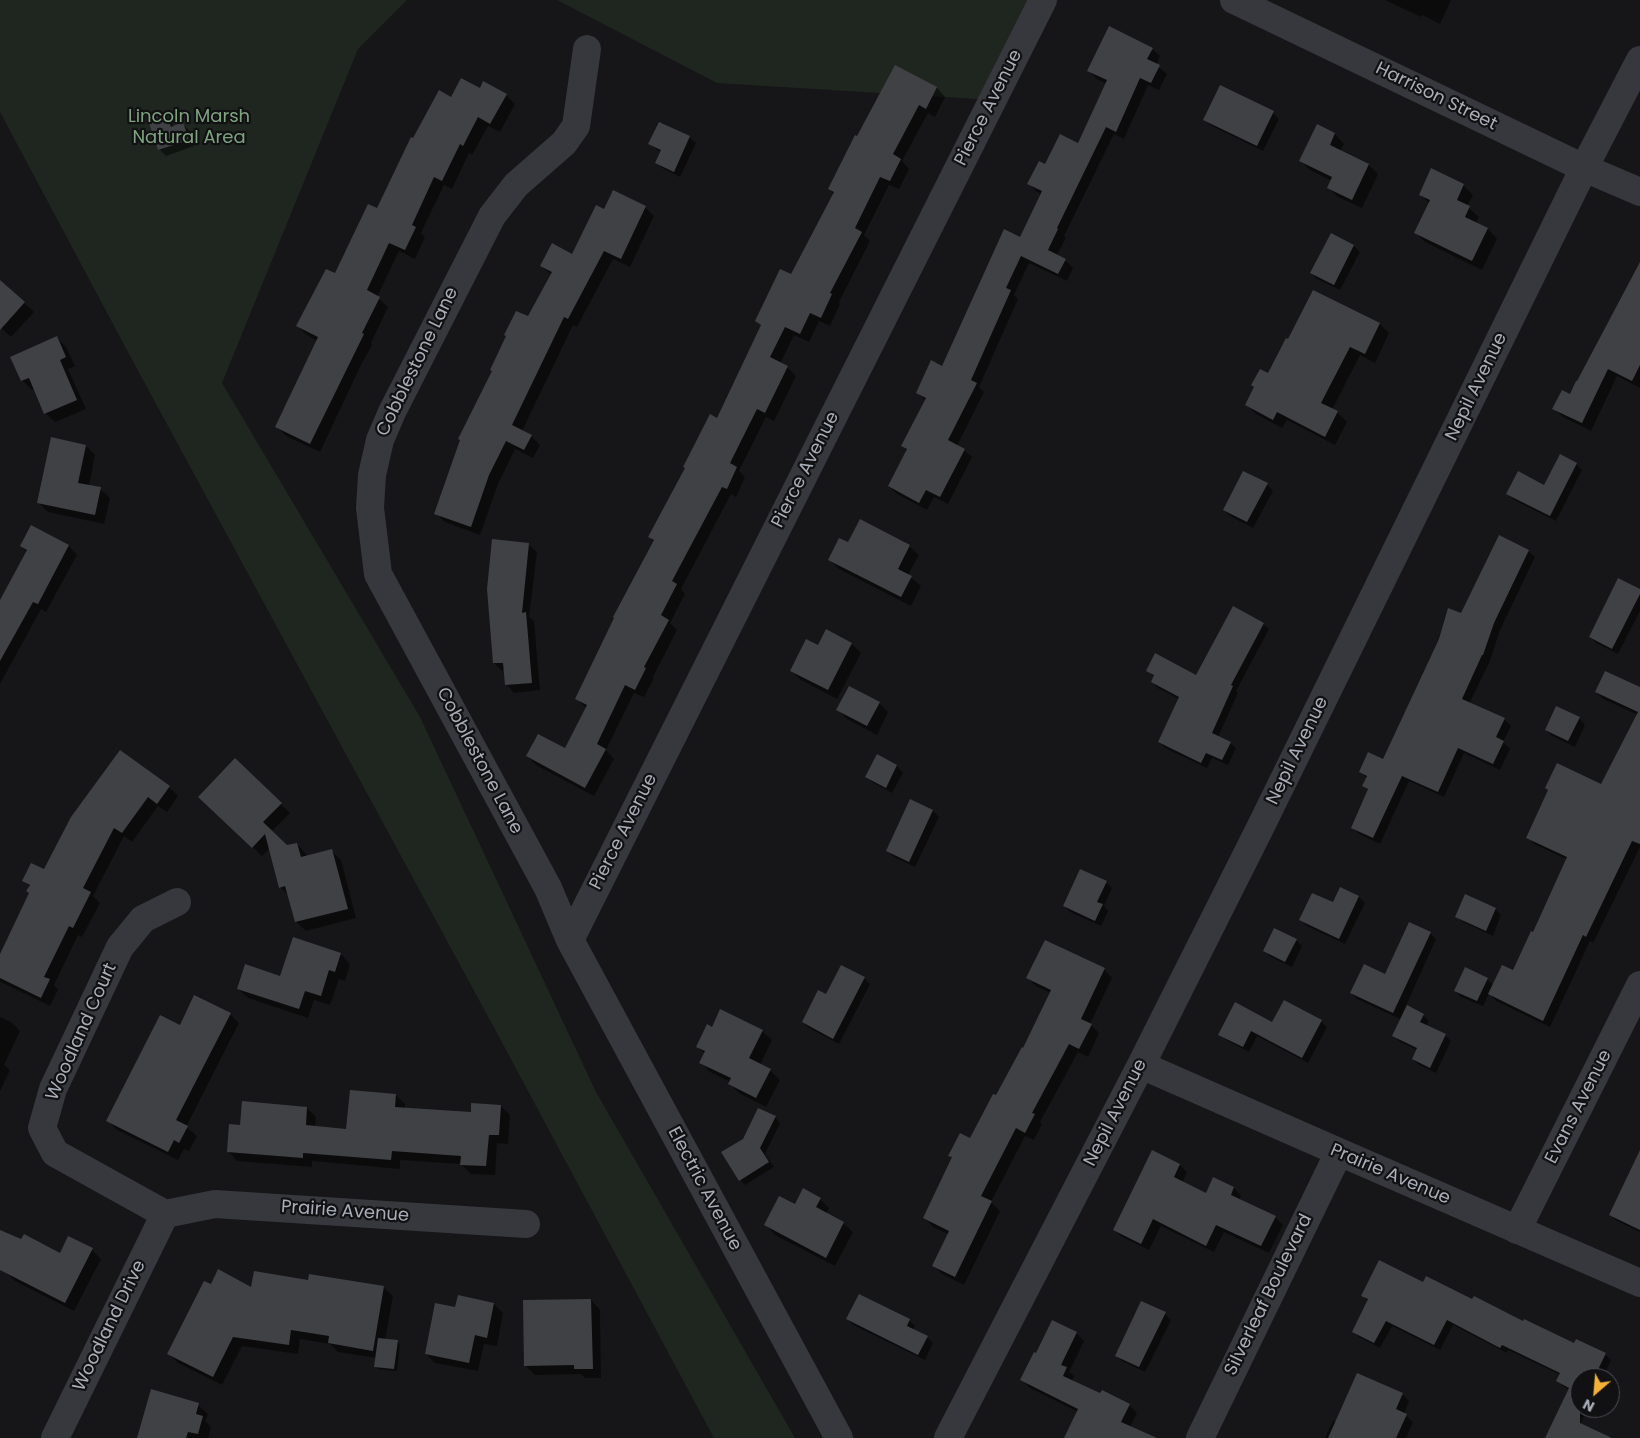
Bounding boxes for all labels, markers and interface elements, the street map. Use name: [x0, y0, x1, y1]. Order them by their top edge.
street label: Pierce Avenue: [951, 46, 1027, 170]
street label: Harrison Street: [1372, 58, 1500, 136]
park label: Lincoln Marsh Natural Area: [128, 106, 250, 148]
street label: Cobblestone Lane: [373, 284, 463, 440]
street label: Nepil Avenue: [1442, 330, 1512, 444]
street label: Pierce Avenue: [768, 408, 844, 532]
street label: Cobblestone Lane: [431, 684, 527, 838]
street label: Nepil Avenue: [1263, 694, 1333, 808]
street label: Pierce Avenue: [586, 770, 662, 894]
street label: Woodland Court: [42, 960, 122, 1104]
street label: Evans Avenue: [1541, 1046, 1617, 1168]
street label: Nepil Avenue: [1080, 1056, 1152, 1170]
street label: Electric Avenue: [662, 1124, 746, 1254]
street label: Prairie Avenue: [1327, 1140, 1453, 1210]
street label: Prairie Avenue: [280, 1197, 410, 1227]
street label: Silverleaf Boulevard: [1221, 1211, 1317, 1379]
street label: Woodland Drive: [69, 1257, 151, 1395]
north arrow: [1570, 1368, 1620, 1418]
text: N: [1579, 1394, 1598, 1417]

